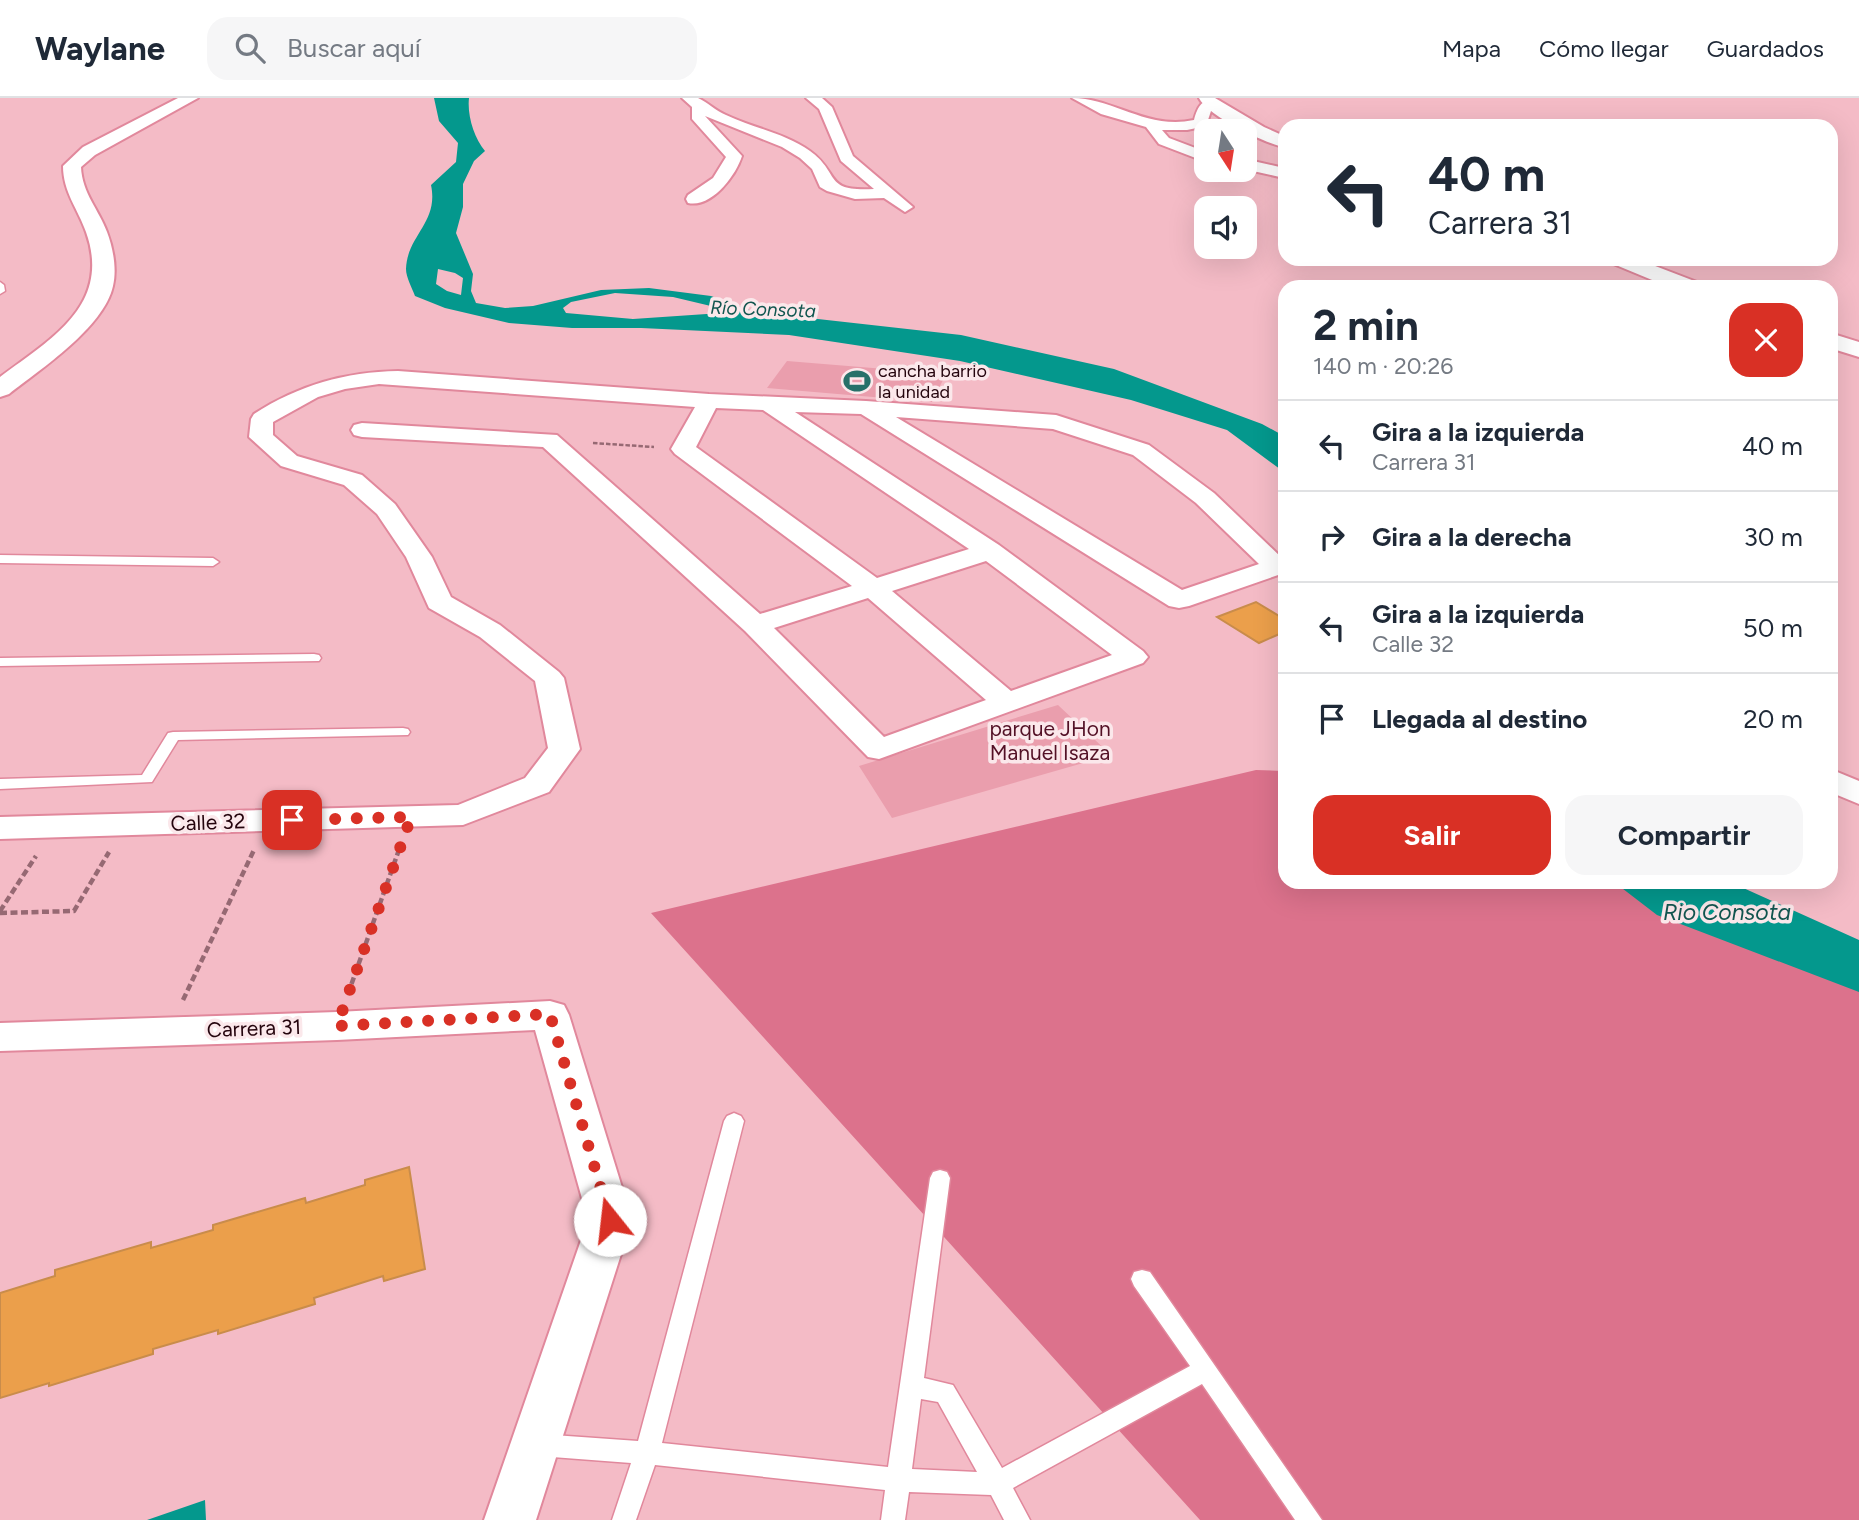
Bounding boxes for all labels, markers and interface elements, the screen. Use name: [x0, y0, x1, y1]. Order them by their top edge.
search box: [207, 17, 697, 80]
text: Waylane: [35, 29, 165, 68]
icon: search: [231, 29, 269, 67]
text: Buscar aquí: [287, 32, 421, 64]
text: Mapa: [1442, 34, 1501, 63]
text: Cómo llegar: [1539, 34, 1669, 63]
text: Guardados: [1707, 34, 1824, 63]
north arrow: [1194, 119, 1256, 182]
map controls: [1194, 119, 1257, 259]
text: 40 m: [1428, 144, 1545, 203]
icon: left: [1313, 147, 1404, 238]
button: sound: [1194, 196, 1257, 259]
text: Carrera 31: [1428, 204, 1572, 242]
water label: Río Consota: [710, 296, 816, 322]
text: 2 min: [1313, 300, 1419, 351]
button: close: [1729, 303, 1803, 377]
text: 140 m · 20:26: [1313, 352, 1453, 380]
place label: cancha barrio la unidad: [878, 360, 987, 403]
sports icon: cancha barrio la unidad: [842, 366, 872, 396]
text: Gira a la izquierda: [1372, 416, 1584, 448]
icon: left: [1313, 427, 1351, 465]
text: 40 m: [1742, 430, 1803, 462]
text: Carrera 31: [1372, 448, 1476, 476]
icon: right: [1313, 518, 1351, 556]
text: Gira a la derecha: [1372, 521, 1572, 553]
text: 30 m: [1744, 521, 1803, 553]
text: Gira a la izquierda: [1372, 598, 1584, 630]
icon: left: [1313, 609, 1351, 647]
text: 50 m: [1743, 612, 1803, 644]
text: Calle 32: [1372, 630, 1454, 658]
icon: arrive: [1313, 700, 1351, 738]
text: Llegada al destino: [1372, 703, 1587, 735]
text: 20 m: [1743, 703, 1803, 735]
park label: parque JHon Manuel Isaza: [989, 716, 1111, 765]
pin: [262, 790, 322, 850]
button: Salir: [1313, 795, 1551, 875]
button: Compartir: [1565, 795, 1803, 875]
icon: arrive: [273, 801, 311, 839]
street label: Calle 32: [170, 808, 246, 836]
water label: Rio Consota: [1663, 898, 1791, 926]
street label: Carrera 31: [206, 1014, 302, 1042]
position arrow: [573, 1183, 647, 1257]

